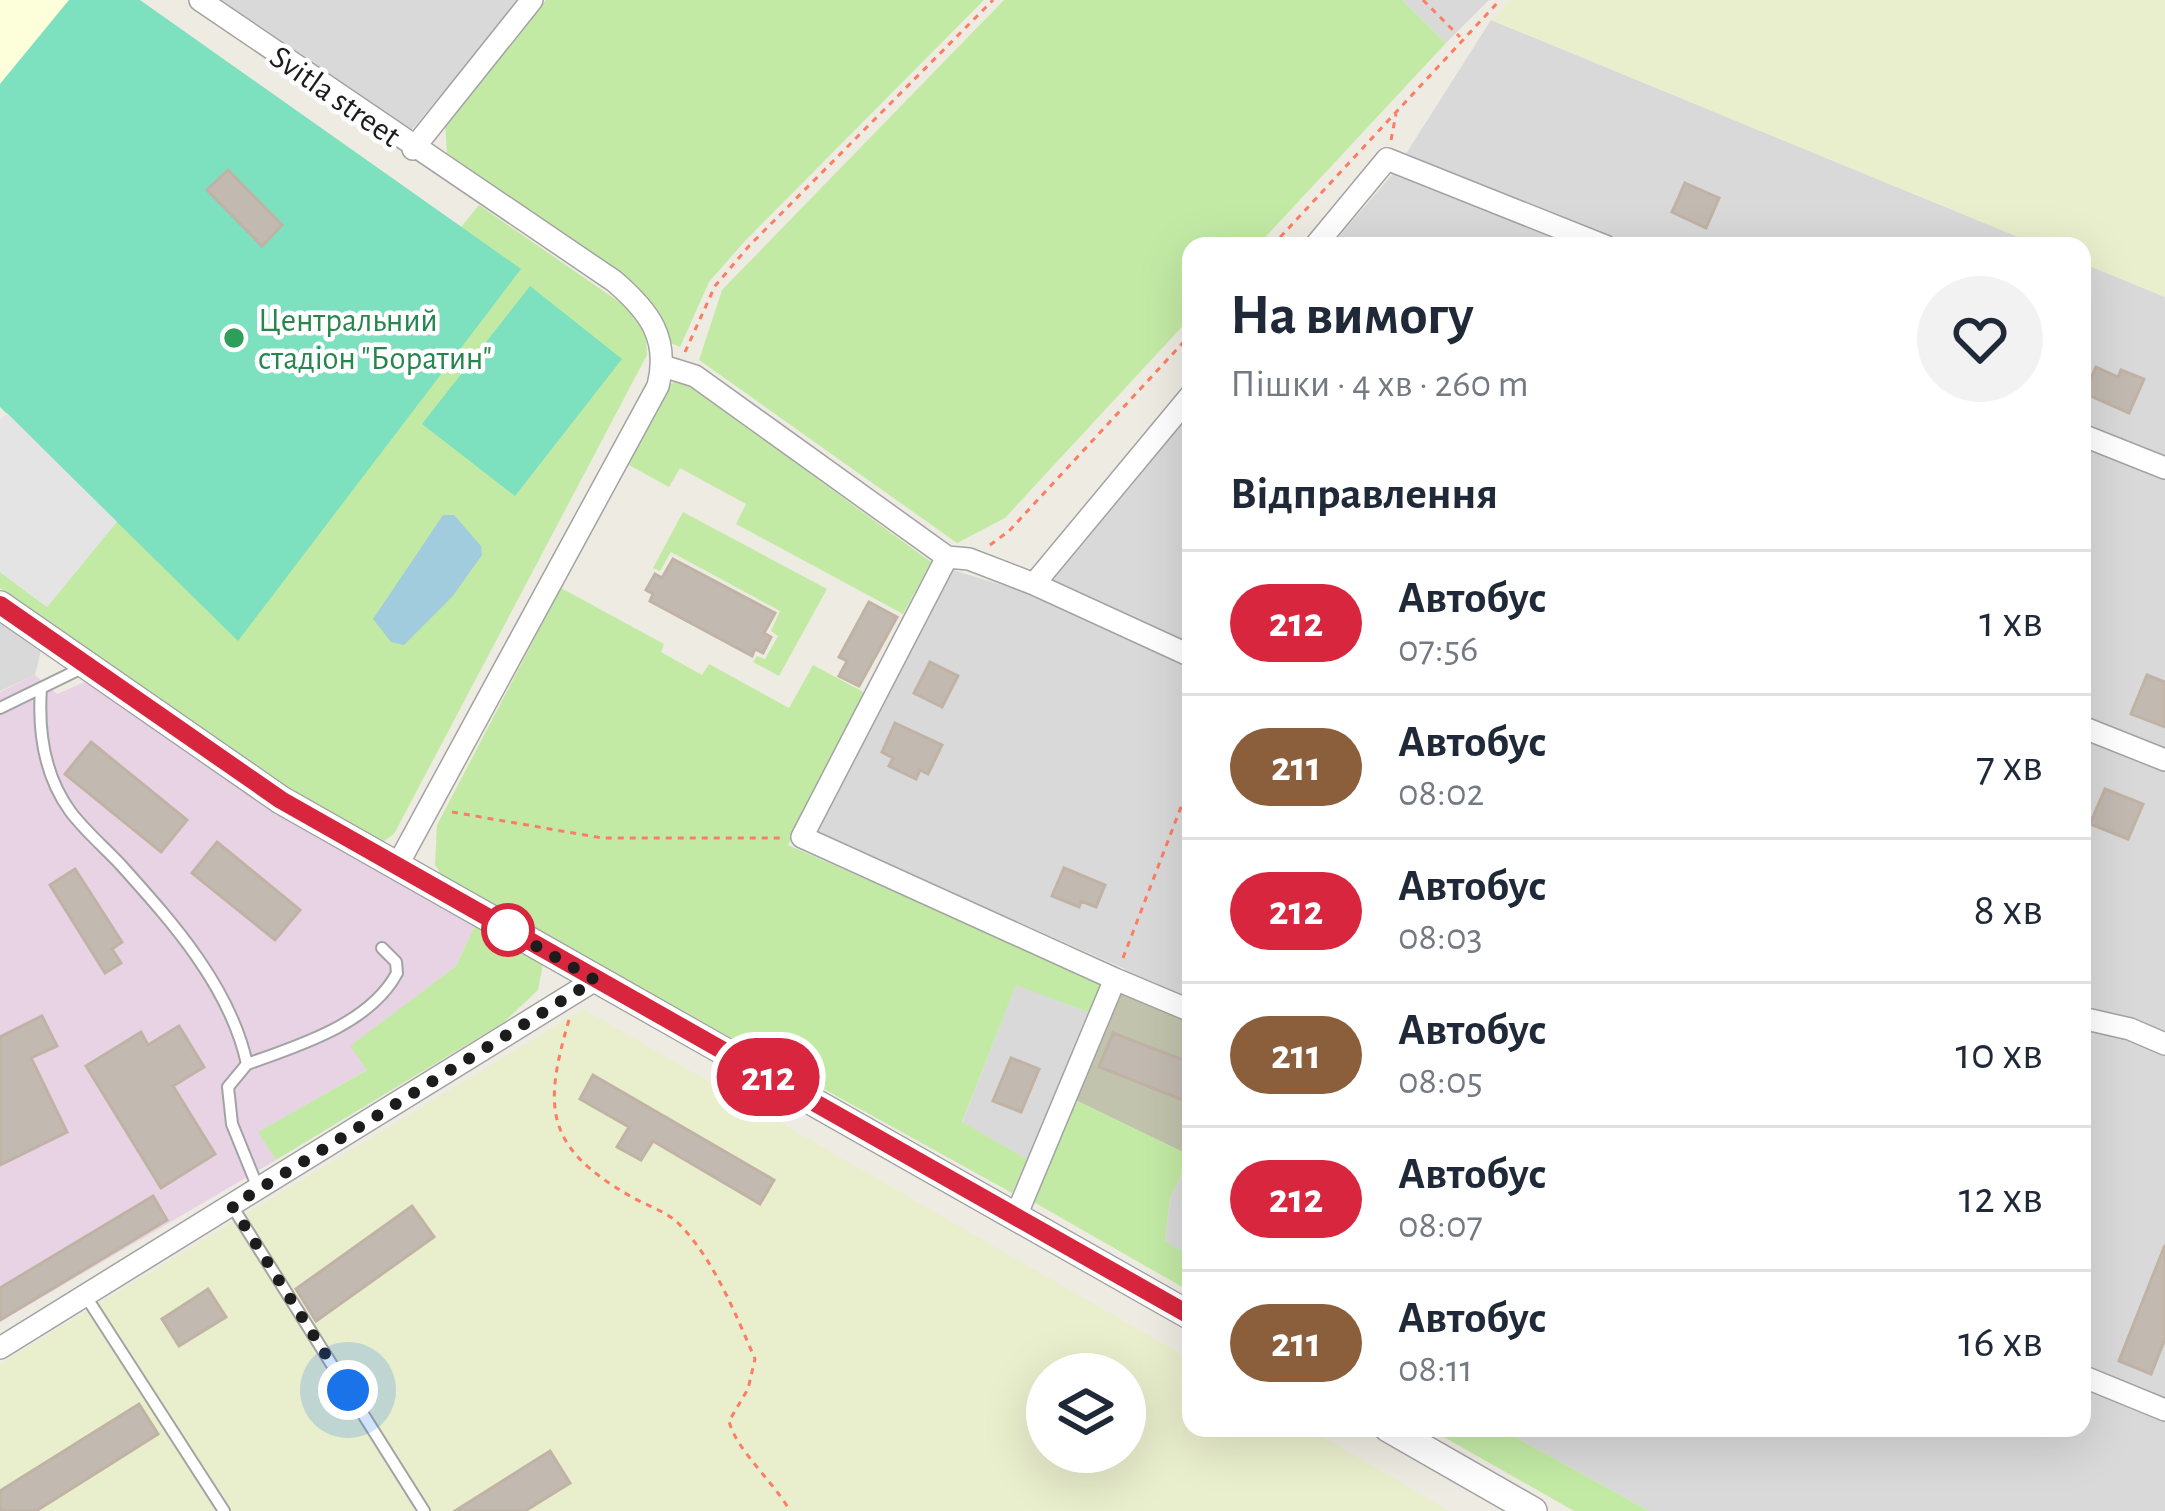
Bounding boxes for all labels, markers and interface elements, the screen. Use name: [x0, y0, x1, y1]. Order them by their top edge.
street label: Svitla street: [263, 40, 406, 154]
button: heart: [1917, 276, 2043, 402]
text: На вимогу: [1230, 287, 1474, 344]
place label: Центральний стадіон "Боратин": [258, 305, 492, 376]
marker: Центральний стадіон "Боратин": [221, 325, 247, 351]
text: Пішки · 4 хв · 260 m: [1230, 365, 1529, 404]
text: Відправлення: [1230, 472, 1498, 517]
text: Автобус: [1398, 576, 1547, 621]
text: 1 хв: [1979, 600, 2043, 645]
text: 212: [1269, 602, 1323, 644]
text: 07:56: [1398, 630, 1478, 669]
text: Автобус: [1398, 720, 1547, 765]
text: 7 хв: [1976, 744, 2043, 789]
text: 211: [1271, 746, 1321, 788]
text: 08:02: [1398, 774, 1484, 813]
text: Автобус: [1398, 864, 1547, 909]
text: 8 хв: [1973, 888, 2043, 933]
text: 212: [1269, 890, 1323, 932]
unlabelled marker: [483, 905, 533, 955]
text: 08:03: [1398, 918, 1483, 957]
text: Автобус: [1398, 1008, 1547, 1053]
text: 10 хв: [1956, 1032, 2043, 1077]
text: 211: [1271, 1034, 1321, 1076]
line badge: 212: [699, 1038, 837, 1116]
text: 212: [741, 1056, 795, 1098]
text: 08:05: [1398, 1062, 1483, 1101]
text: Автобус: [1398, 1152, 1547, 1197]
text: 12 хв: [1959, 1176, 2043, 1221]
text: 212: [1269, 1178, 1323, 1220]
text: 08:07: [1398, 1206, 1483, 1245]
text: Автобус: [1398, 1296, 1547, 1341]
text: 16 хв: [1958, 1320, 2043, 1365]
text: 211: [1271, 1322, 1321, 1364]
text: 08:11: [1398, 1350, 1473, 1389]
map controls: [1026, 1353, 1146, 1473]
button: layers: [1026, 1353, 1146, 1473]
your location: [318, 1360, 378, 1420]

